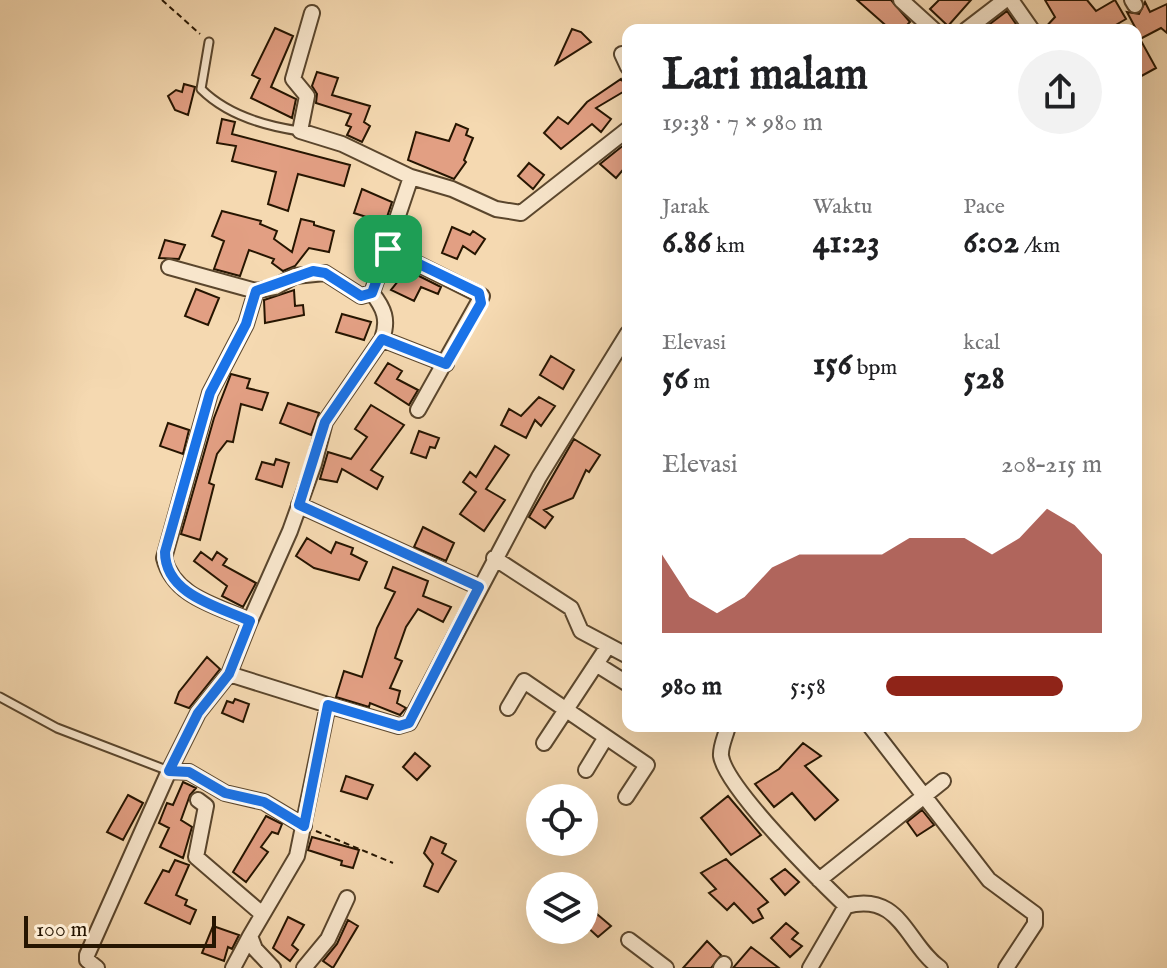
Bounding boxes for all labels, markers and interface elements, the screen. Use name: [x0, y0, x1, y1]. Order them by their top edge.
text: Lari malam: [662, 48, 868, 104]
button: share: [1018, 50, 1102, 134]
text: 19:38 · 7 × 980 m: [662, 106, 823, 139]
text: Jarak: [662, 193, 709, 221]
text: Waktu: [813, 193, 873, 221]
text: Pace: [963, 193, 1005, 221]
pin: [354, 215, 422, 283]
text: 6.86: [662, 221, 711, 264]
text: 41:23: [813, 221, 880, 264]
text: 6:02: [963, 221, 1019, 264]
icon: arrive: [366, 227, 410, 271]
text: km: [711, 232, 745, 260]
text: /km: [1019, 232, 1060, 260]
text: Elevasi: [662, 329, 726, 357]
text: kcal: [963, 329, 1000, 357]
text: 156: [813, 343, 852, 386]
text: bpm: [852, 354, 897, 382]
text: 56: [662, 357, 689, 400]
text: 528: [963, 357, 1005, 400]
text: m: [689, 368, 710, 396]
text: Elevasi: [662, 448, 738, 481]
text: 208–215 m: [1001, 448, 1102, 481]
text: 980 m: [662, 670, 722, 703]
text: 5:58: [790, 670, 826, 703]
map controls: [526, 784, 598, 944]
button: locate: [526, 784, 598, 856]
button: layers: [526, 872, 598, 944]
scale bar: [24, 912, 216, 948]
text: 100 m: [36, 916, 88, 944]

